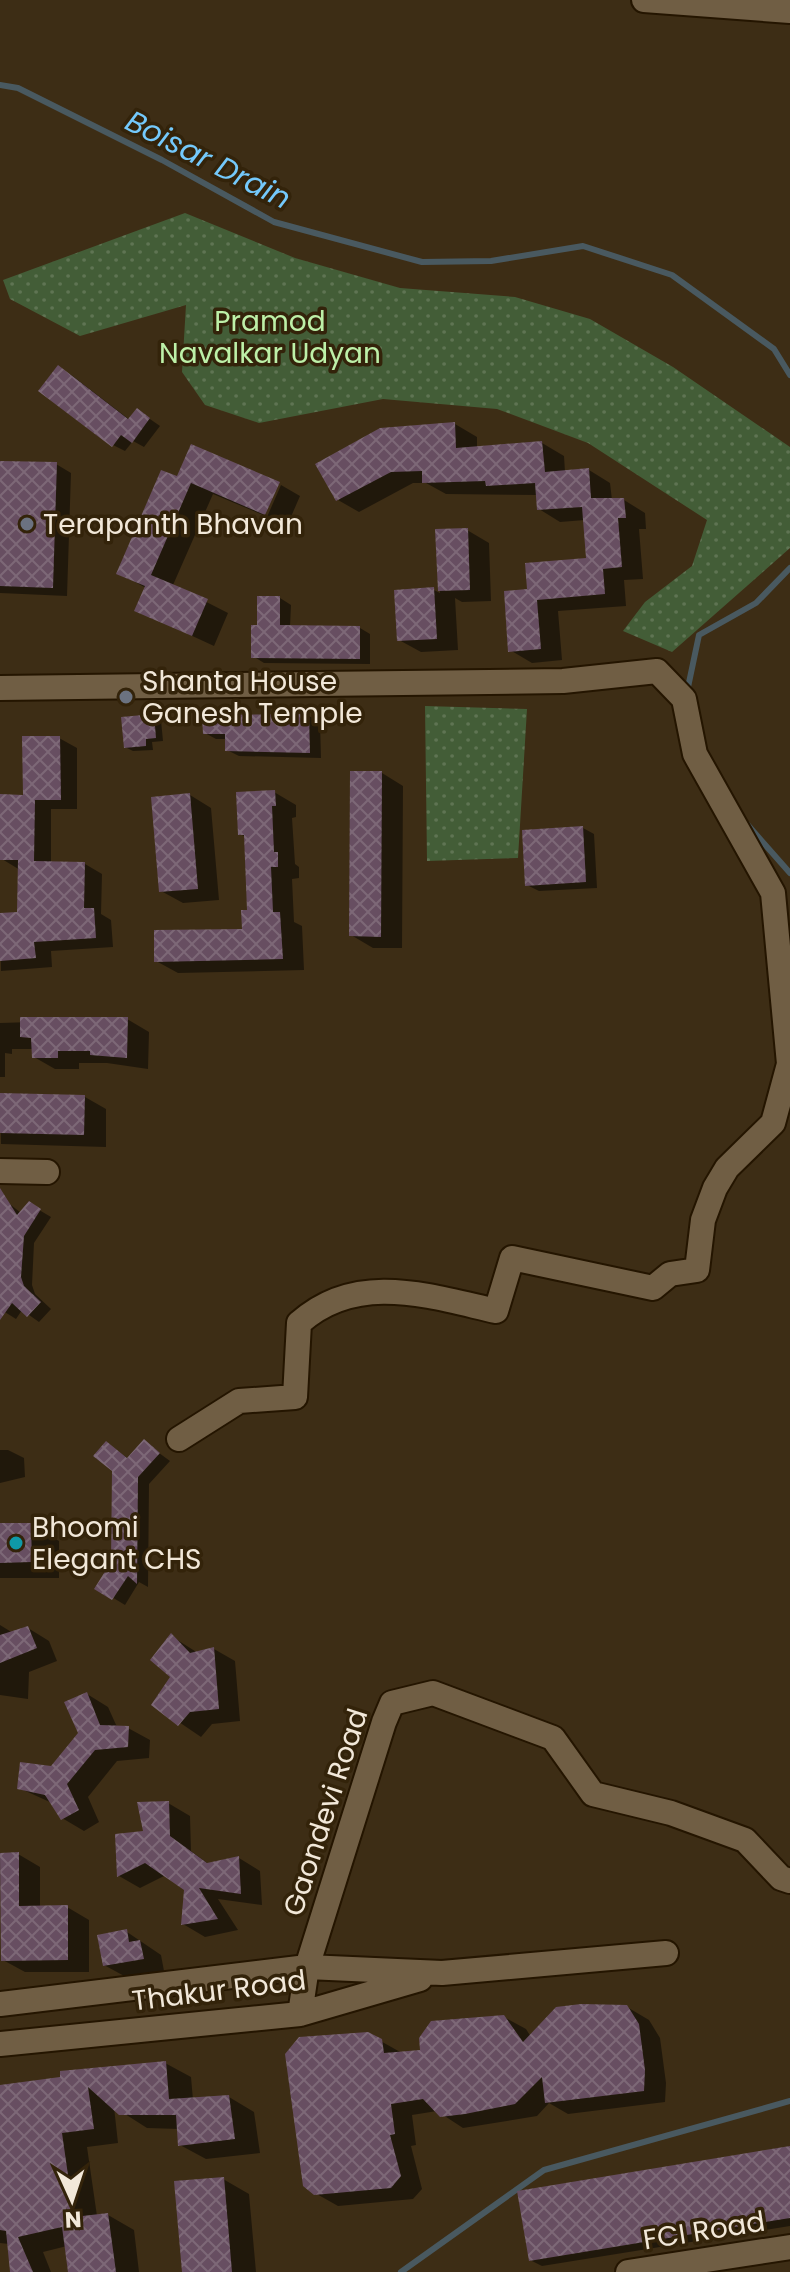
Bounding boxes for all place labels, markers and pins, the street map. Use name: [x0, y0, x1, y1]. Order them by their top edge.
place label: Terapanth Bhavan: [43, 505, 303, 544]
marker: Terapanth Bhavan: [18, 515, 36, 533]
place label: Shanta House Ganesh Temple: [142, 662, 363, 733]
marker: Shanta House Ganesh Temple: [117, 688, 135, 706]
place label: Bhoomi Elegant CHS: [32, 1508, 202, 1579]
marker: Bhoomi Elegant CHS: [7, 1534, 25, 1552]

